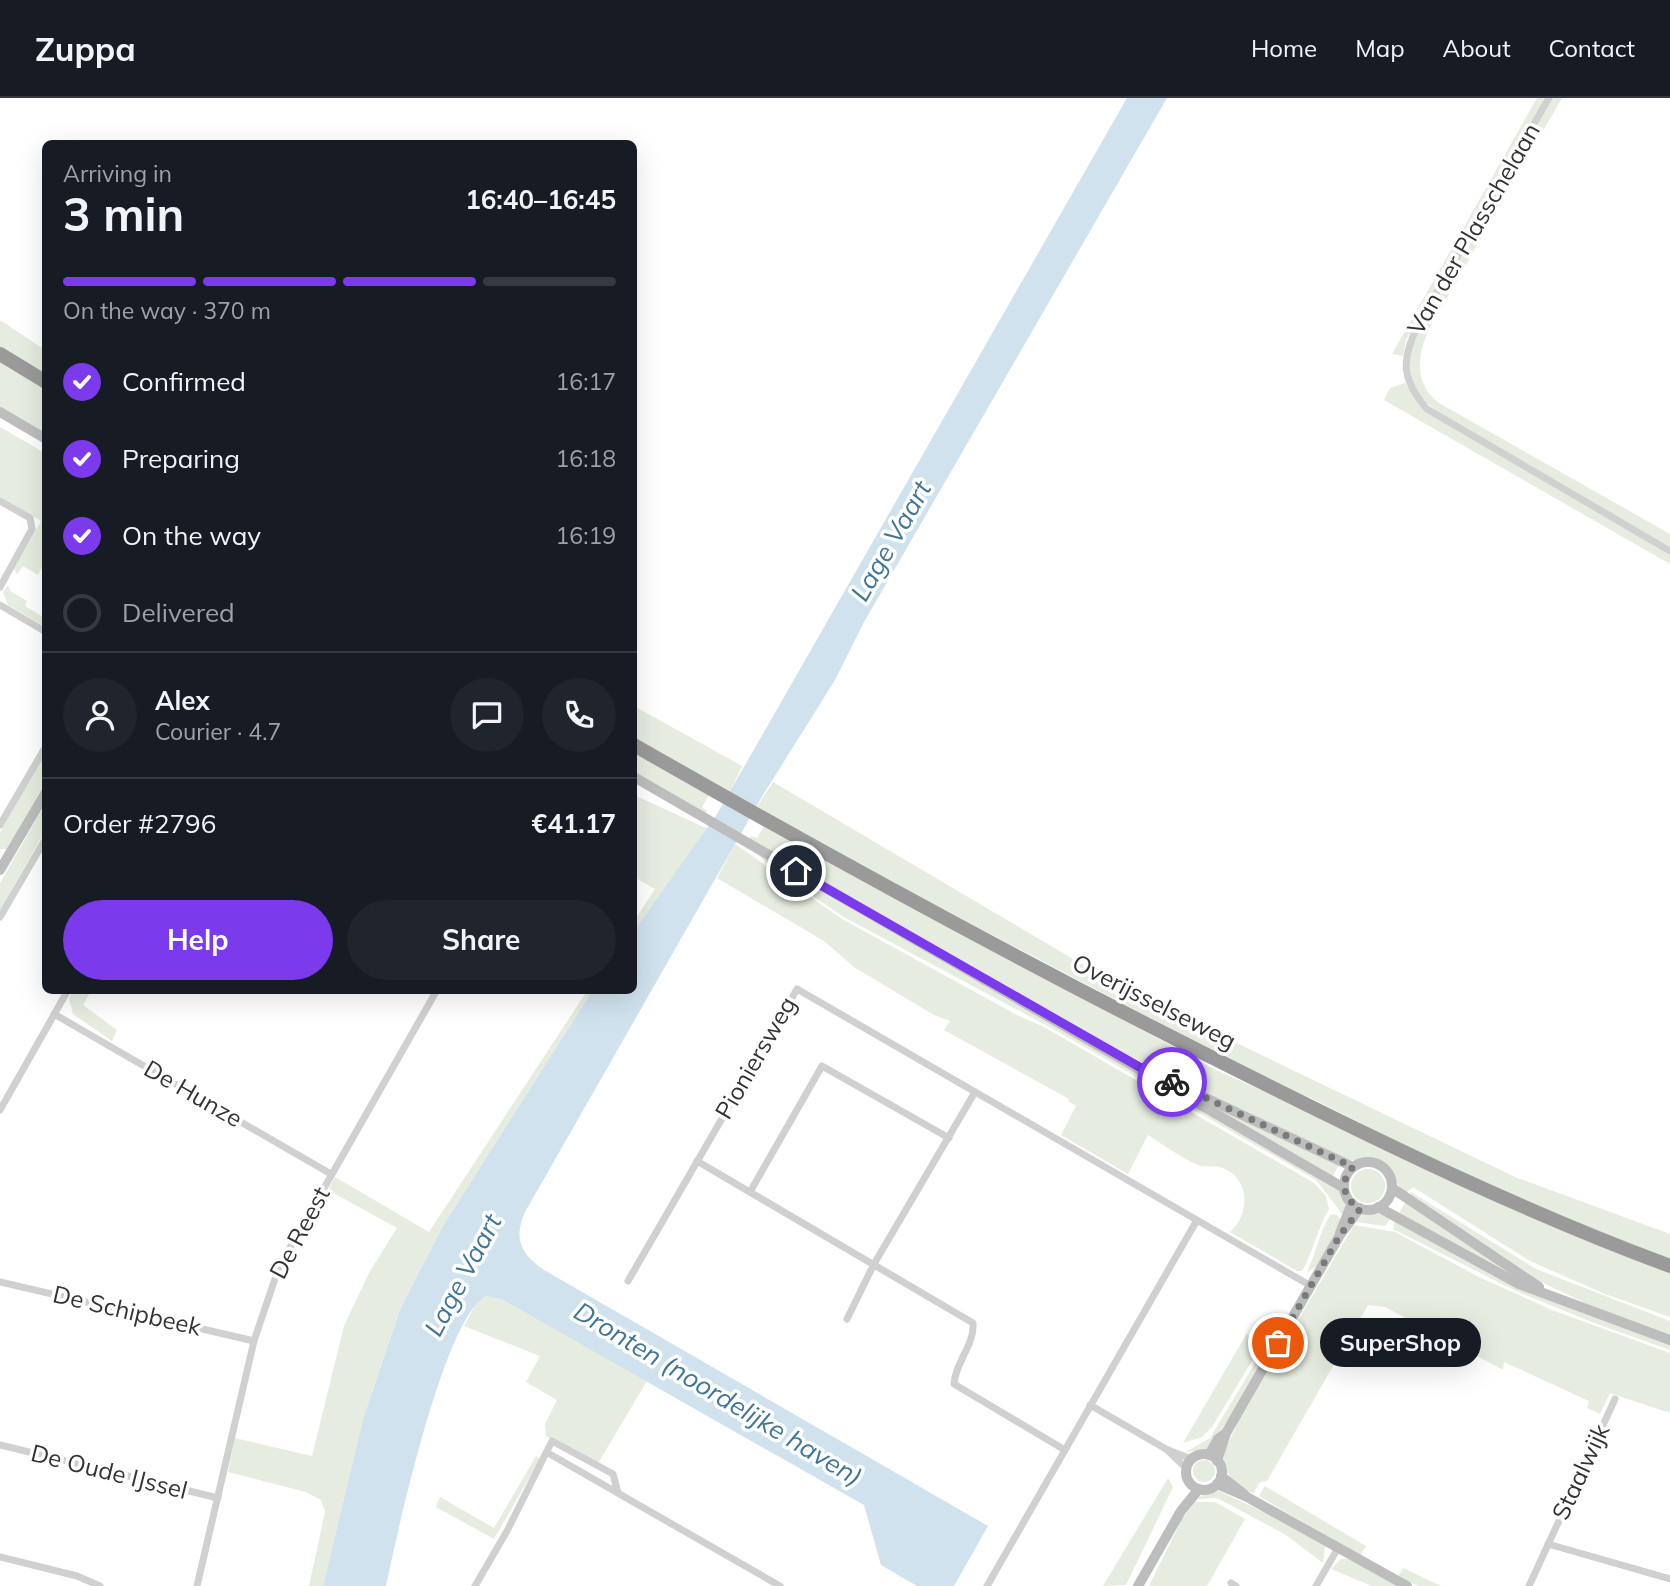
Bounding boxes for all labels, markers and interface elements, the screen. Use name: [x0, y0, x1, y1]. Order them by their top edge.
text: Zuppa: [35, 28, 136, 69]
text: Home: [1251, 33, 1317, 63]
text: Map: [1355, 33, 1405, 63]
text: About: [1443, 33, 1511, 63]
text: Contact: [1549, 33, 1635, 63]
street label: Van der Plasschelaan: [1400, 117, 1546, 340]
text: Arriving in: [63, 159, 172, 188]
text: 16:40–16:45: [465, 183, 616, 216]
text: 3 min: [63, 185, 184, 243]
text: On the way · 370 m: [63, 296, 271, 325]
icon: check: [63, 363, 101, 401]
text: Confirmed: [122, 365, 246, 398]
text: 16:17: [556, 367, 616, 396]
icon: check: [63, 440, 101, 478]
text: Preparing: [122, 442, 240, 475]
text: 16:18: [556, 444, 616, 473]
water label: Lage Vaart: [843, 474, 939, 607]
icon: check: [63, 517, 101, 555]
text: On the way: [122, 519, 261, 552]
text: 16:19: [556, 521, 616, 550]
text: Delivered: [122, 596, 235, 629]
button: person: [63, 678, 137, 752]
button: chat: [450, 678, 524, 752]
button: phone: [542, 678, 616, 752]
text: Alex: [155, 684, 210, 717]
text: Courier · 4.7: [155, 717, 281, 746]
text: Order #2796: [63, 807, 216, 840]
text: €41.17: [532, 807, 616, 840]
pin: [766, 841, 826, 901]
icon: home: [777, 852, 815, 890]
button: Help: [63, 900, 333, 980]
button: Share: [347, 900, 616, 980]
street label: Overijsselseweg: [1068, 947, 1241, 1055]
street label: Pioniersweg: [708, 991, 802, 1124]
courier: [1137, 1047, 1207, 1117]
street label: De Hunze: [139, 1053, 248, 1133]
icon: bike: [1153, 1063, 1191, 1101]
street label: De Reest: [262, 1181, 336, 1284]
water label: Lage Vaart: [417, 1207, 509, 1341]
street label: De Schipbeek: [50, 1278, 205, 1342]
water label: Dronten (noordelijke haven): [568, 1294, 868, 1493]
pin: [1248, 1313, 1308, 1373]
callout: SuperShop: [1320, 1318, 1481, 1368]
icon: bag: [1259, 1324, 1297, 1362]
text: SuperShop: [1340, 1328, 1461, 1357]
street label: Staalwijk: [1545, 1418, 1616, 1524]
street label: De Oude IJssel: [28, 1437, 191, 1505]

